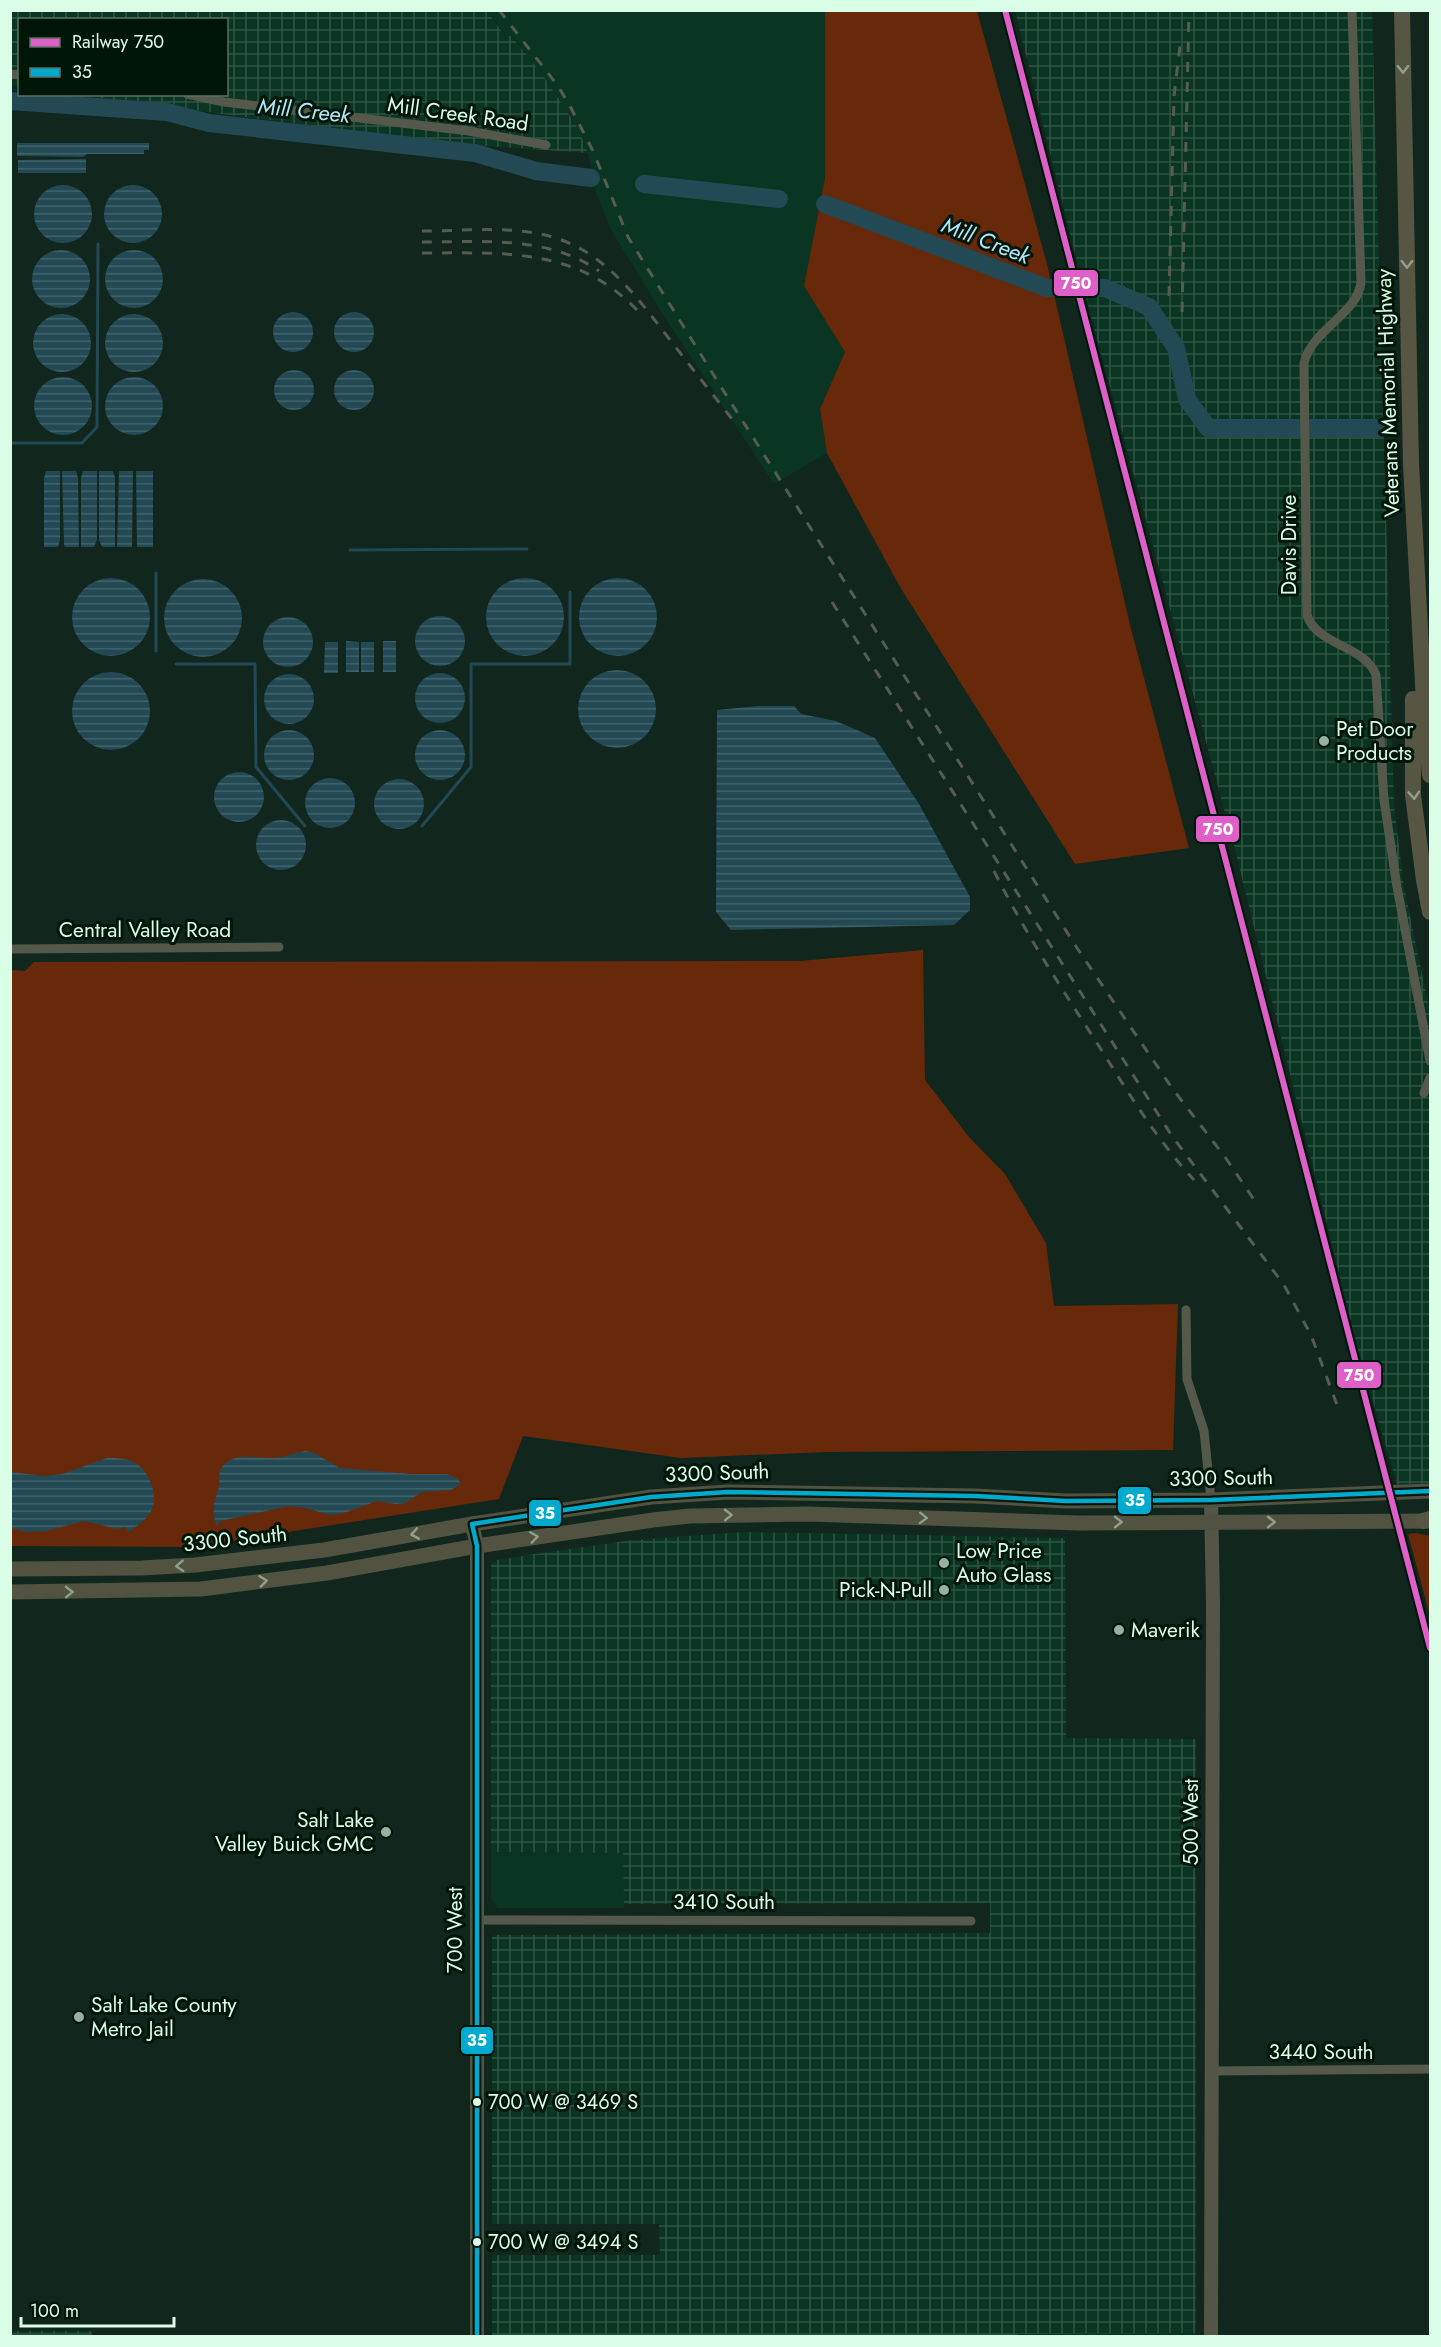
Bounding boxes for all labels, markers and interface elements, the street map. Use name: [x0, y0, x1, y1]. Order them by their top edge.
legend: [18, 18, 228, 96]
text: Railway 750: [72, 29, 164, 55]
text: 35: [72, 59, 92, 85]
one-way arrow: [1397, 64, 1410, 73]
water label: Mill Creek: [256, 89, 353, 131]
street label: Mill Creek Road: [386, 89, 530, 139]
water label: Mill Creek: [937, 209, 1036, 272]
one-way arrow: [1401, 259, 1413, 268]
street label: Veterans Memorial Highway: [1369, 268, 1407, 518]
line badge: 750: [1053, 269, 1099, 297]
text: 750: [1061, 272, 1091, 295]
street label: Davis Drive: [1274, 495, 1304, 595]
place label: Pet Door Products: [1336, 714, 1414, 768]
marker: Pet Door Products: [1317, 734, 1331, 748]
one-way arrow: [1407, 791, 1420, 800]
line badge: 750: [1195, 815, 1240, 843]
text: 750: [1203, 818, 1233, 841]
street label: Central Valley Road: [59, 915, 231, 945]
line badge: 750: [1336, 1361, 1382, 1389]
text: 750: [1344, 1364, 1374, 1387]
street label: 3300 South: [664, 1456, 770, 1490]
street label: 3300 South: [1168, 1462, 1274, 1494]
line badge: 35: [1117, 1486, 1152, 1515]
text: 35: [1125, 1489, 1145, 1512]
line badge: 35: [528, 1499, 562, 1527]
text: 35: [535, 1502, 555, 1525]
one-way arrow: [723, 1509, 732, 1521]
one-way arrow: [918, 1512, 927, 1525]
one-way arrow: [1113, 1516, 1122, 1529]
one-way arrow: [1266, 1516, 1275, 1528]
street label: 3300 South: [181, 1519, 289, 1559]
one-way arrow: [410, 1527, 420, 1540]
one-way arrow: [530, 1532, 539, 1544]
place label: Low Price Auto Glass: [956, 1536, 1051, 1590]
marker: Low Price Auto Glass: [937, 1556, 951, 1570]
one-way arrow: [176, 1559, 185, 1572]
one-way arrow: [259, 1575, 268, 1587]
place label: Pick-N-Pull: [839, 1575, 932, 1605]
marker: Pick-N-Pull: [937, 1583, 951, 1597]
one-way arrow: [64, 1586, 73, 1598]
place label: Maverik: [1131, 1615, 1200, 1645]
marker: Maverik: [1112, 1623, 1126, 1637]
street label: 500 West: [1176, 1779, 1206, 1865]
place label: Salt Lake Valley Buick GMC: [215, 1805, 374, 1859]
marker: Salt Lake Valley Buick GMC: [379, 1825, 393, 1839]
street label: 700 West: [440, 1887, 470, 1973]
street label: 3410 South: [673, 1887, 775, 1917]
place label: Salt Lake County Metro Jail: [91, 1990, 237, 2044]
marker: Salt Lake County Metro Jail: [72, 2010, 86, 2024]
line badge: 35: [460, 2026, 494, 2055]
text: 35: [467, 2029, 487, 2052]
street label: 3440 South: [1269, 2037, 1373, 2067]
place label: 700 W @ 3469 S: [488, 2088, 638, 2117]
marker: 700 W @ 3469 S: [471, 2096, 483, 2108]
place label: 700 W @ 3494 S: [488, 2228, 638, 2257]
marker: 700 W @ 3494 S: [471, 2236, 483, 2248]
scale bar: [21, 2290, 174, 2328]
text: 100 m: [30, 2298, 79, 2324]

